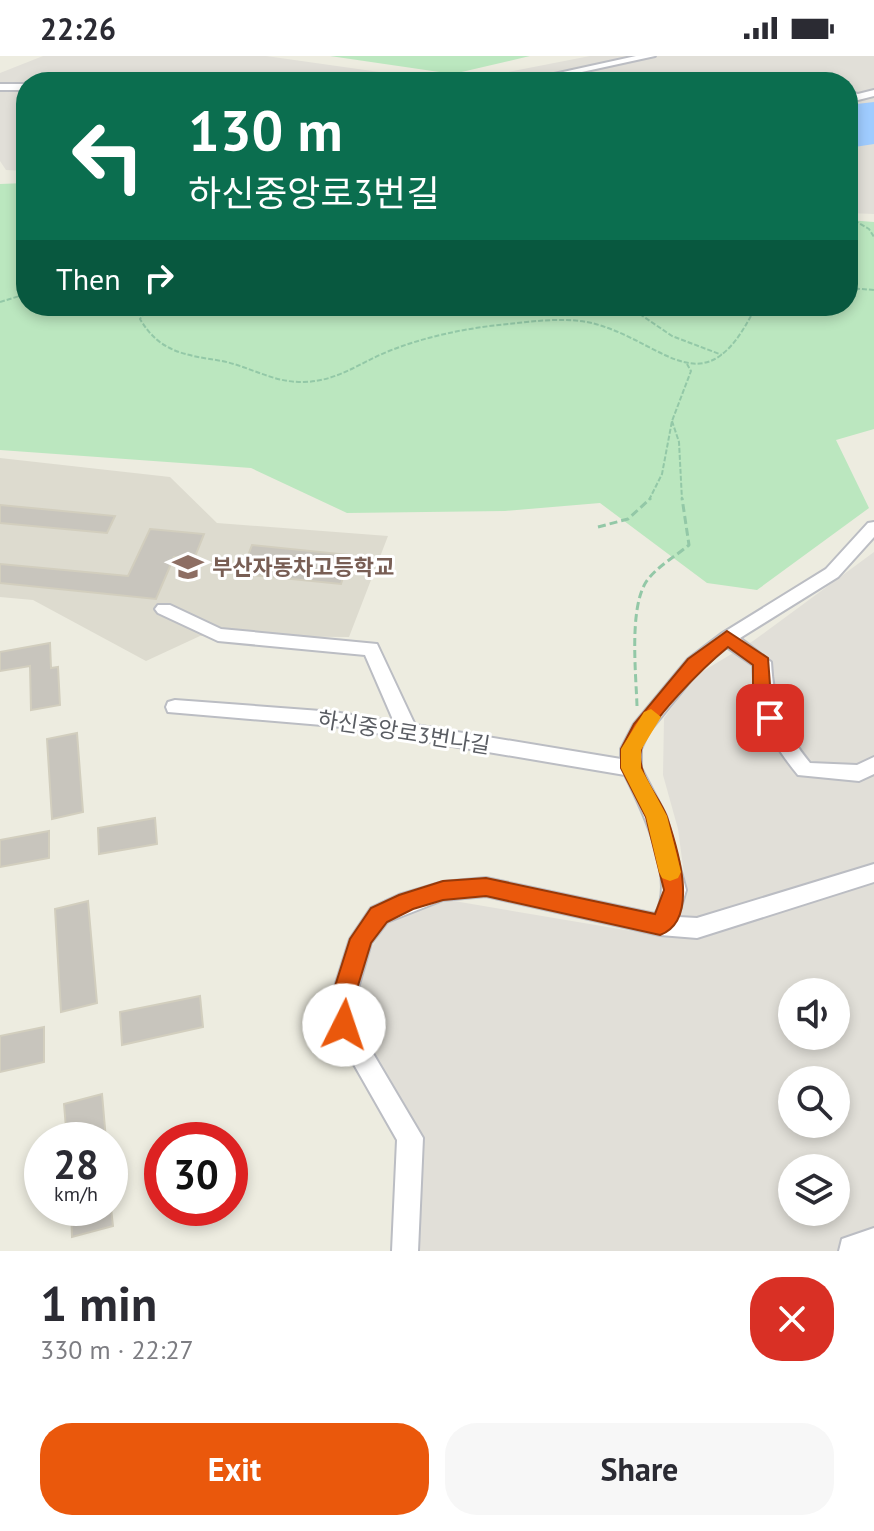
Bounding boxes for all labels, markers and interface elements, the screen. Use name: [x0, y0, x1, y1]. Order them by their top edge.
text: 22:26: [40, 9, 116, 48]
text: 130 m: [188, 94, 343, 166]
icon: left: [56, 104, 160, 208]
text: 하신중앙로3번길: [188, 169, 439, 216]
icon: right: [137, 256, 181, 300]
text: Then: [56, 259, 121, 298]
school or university icon: 부산자동차고등학교: [171, 550, 205, 584]
place label: 부산자동차고등학교: [212, 553, 394, 581]
pin: [736, 684, 804, 752]
icon: arrive: [748, 696, 792, 740]
street label: 하신중앙로3번나길: [316, 705, 492, 759]
map controls: [778, 978, 850, 1226]
button: sound: [778, 978, 850, 1050]
position arrow: [302, 983, 386, 1067]
button: search: [778, 1066, 850, 1138]
speed limit sign: 30: [144, 1122, 248, 1226]
text: 28: [53, 1138, 99, 1190]
button: layers: [778, 1154, 850, 1226]
text: km/h: [54, 1181, 98, 1207]
text: 1 min: [40, 1272, 157, 1334]
button: close: [750, 1277, 834, 1361]
text: 330 m · 22:27: [40, 1333, 194, 1366]
button: Exit: [40, 1423, 429, 1515]
button: Share: [445, 1423, 834, 1515]

